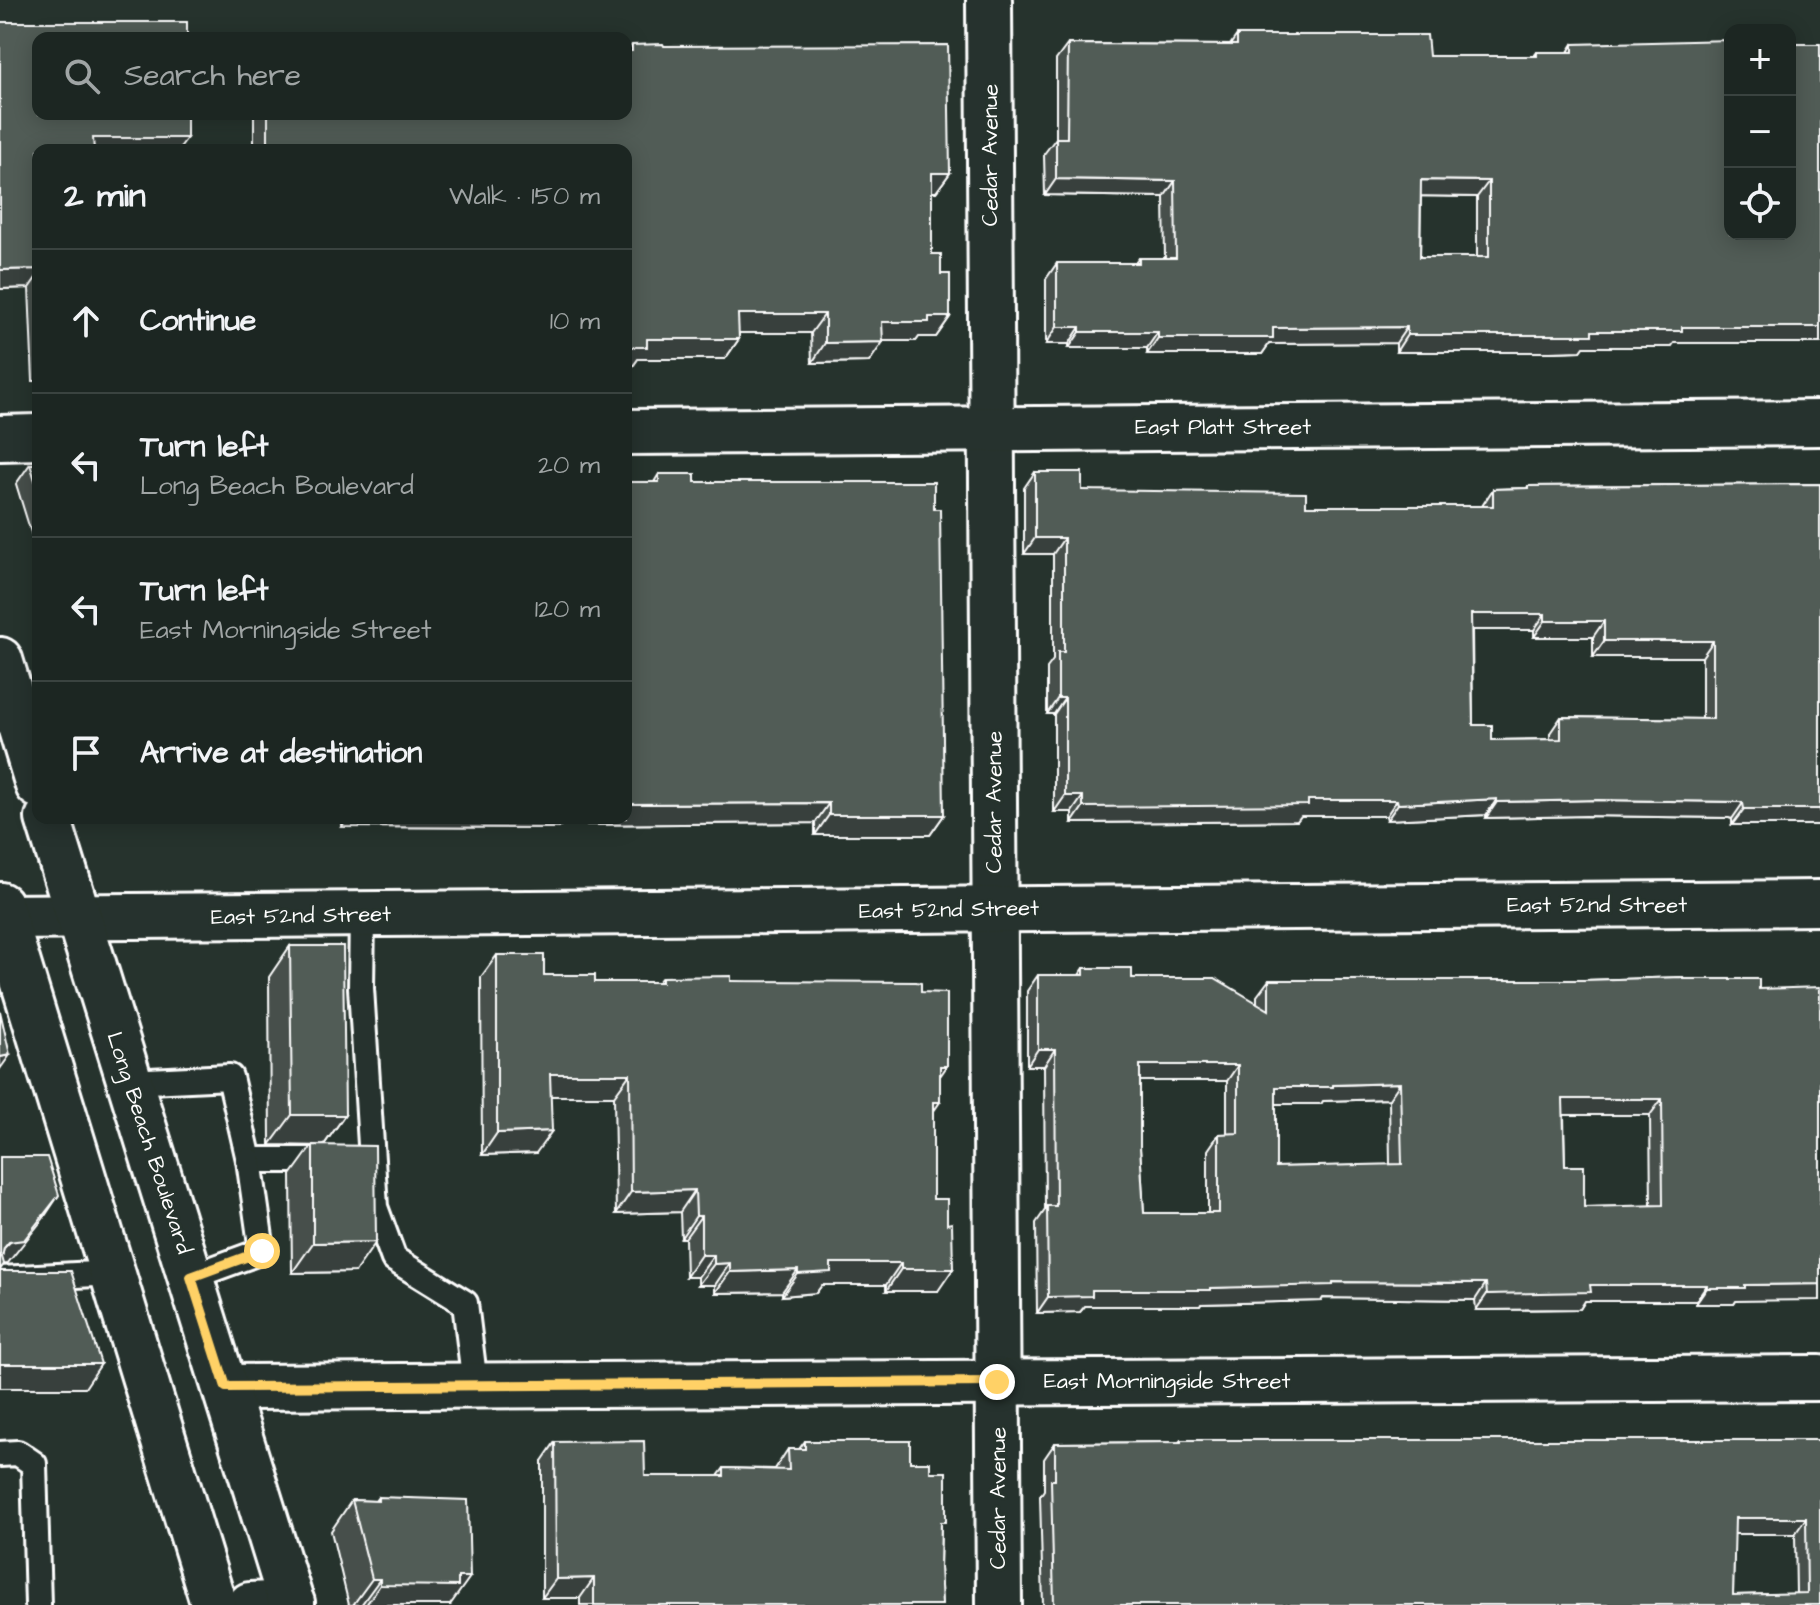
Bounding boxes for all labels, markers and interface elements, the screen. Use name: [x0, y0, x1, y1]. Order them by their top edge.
map controls: [1724, 24, 1796, 240]
button: +: [1724, 24, 1796, 96]
search box: [32, 32, 632, 120]
icon: search: [60, 54, 104, 98]
text: Search here: [124, 55, 301, 97]
street label: Cedar Avenue: [975, 84, 1006, 226]
button: −: [1724, 96, 1796, 168]
button: locate: [1724, 168, 1796, 240]
text: 2 min: [64, 172, 146, 220]
text: Walk · 150 m: [449, 178, 600, 214]
icon: ahead: [64, 299, 108, 343]
text: Continue: [140, 300, 256, 342]
text: 10 m: [550, 303, 600, 339]
street label: East Platt Street: [1135, 412, 1311, 443]
text: Turn left: [140, 426, 268, 468]
icon: left: [64, 443, 108, 487]
text: 20 m: [538, 447, 600, 483]
text: Long Beach Boulevard: [140, 468, 414, 504]
text: Turn left: [140, 570, 268, 612]
icon: left: [64, 587, 108, 631]
text: 120 m: [535, 591, 600, 627]
text: East Morningside Street: [140, 612, 431, 648]
icon: arrive: [64, 731, 108, 775]
street label: Cedar Avenue: [979, 731, 1010, 873]
text: Arrive at destination: [140, 732, 422, 774]
street label: East 52nd Street: [1507, 890, 1687, 921]
street label: East 52nd Street: [859, 893, 1039, 927]
street label: East 52nd Street: [211, 899, 391, 933]
street label: Long Beach Boulevard: [98, 1028, 200, 1258]
route start: [244, 1233, 280, 1269]
route end: [979, 1364, 1015, 1400]
street label: East Morningside Street: [1044, 1366, 1290, 1398]
street label: Cedar Avenue: [983, 1427, 1014, 1569]

